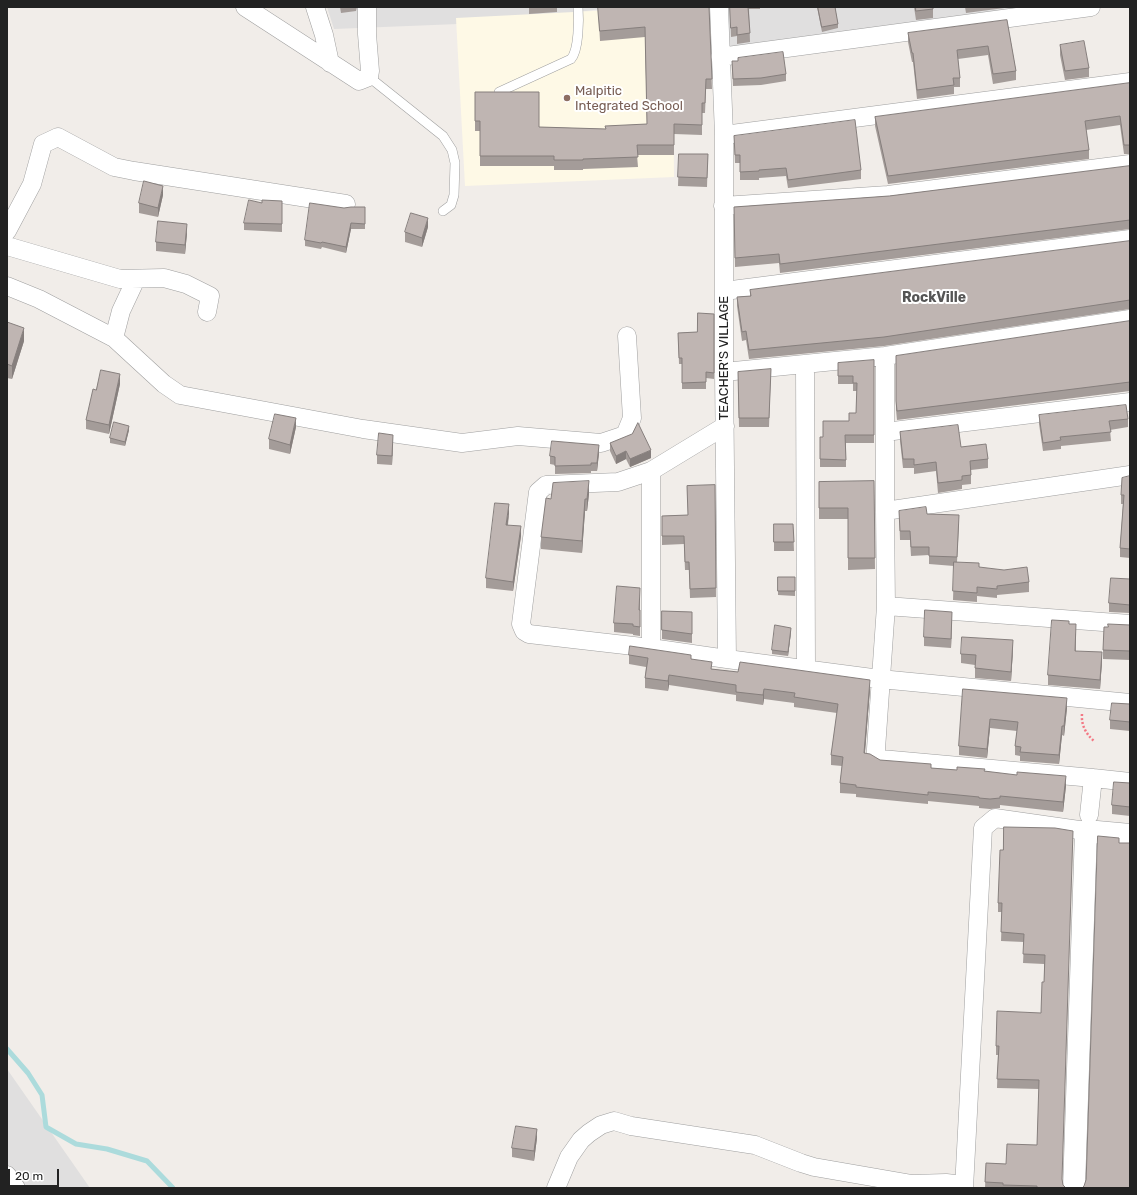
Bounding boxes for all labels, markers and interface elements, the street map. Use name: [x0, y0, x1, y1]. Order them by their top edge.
place label: Malpitic Integrated School: [575, 83, 683, 114]
marker: Malpitic Integrated School: [562, 93, 572, 103]
district label: RockVille: [902, 290, 966, 306]
street label: TEACHER'S VILLAGE: [716, 296, 732, 420]
scale bar: [10, 1161, 61, 1187]
text: 20 m: [15, 1169, 43, 1183]

